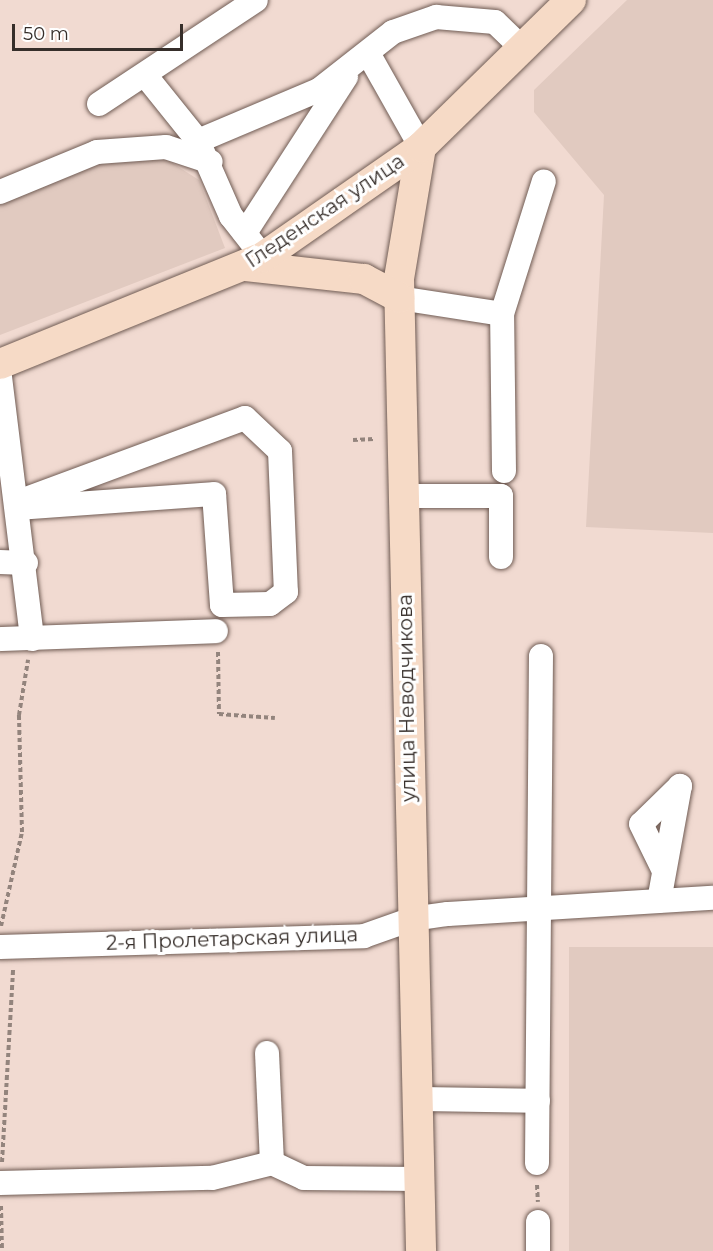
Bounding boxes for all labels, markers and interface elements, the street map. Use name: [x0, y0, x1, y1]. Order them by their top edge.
scale bar: [15, 12, 186, 50]
text: 50 m: [23, 23, 69, 45]
street label: Гледенская улица: [241, 149, 409, 273]
street label: улица Неводчикова: [393, 594, 421, 802]
street label: 2-я Пролетарская улица: [106, 923, 358, 955]

